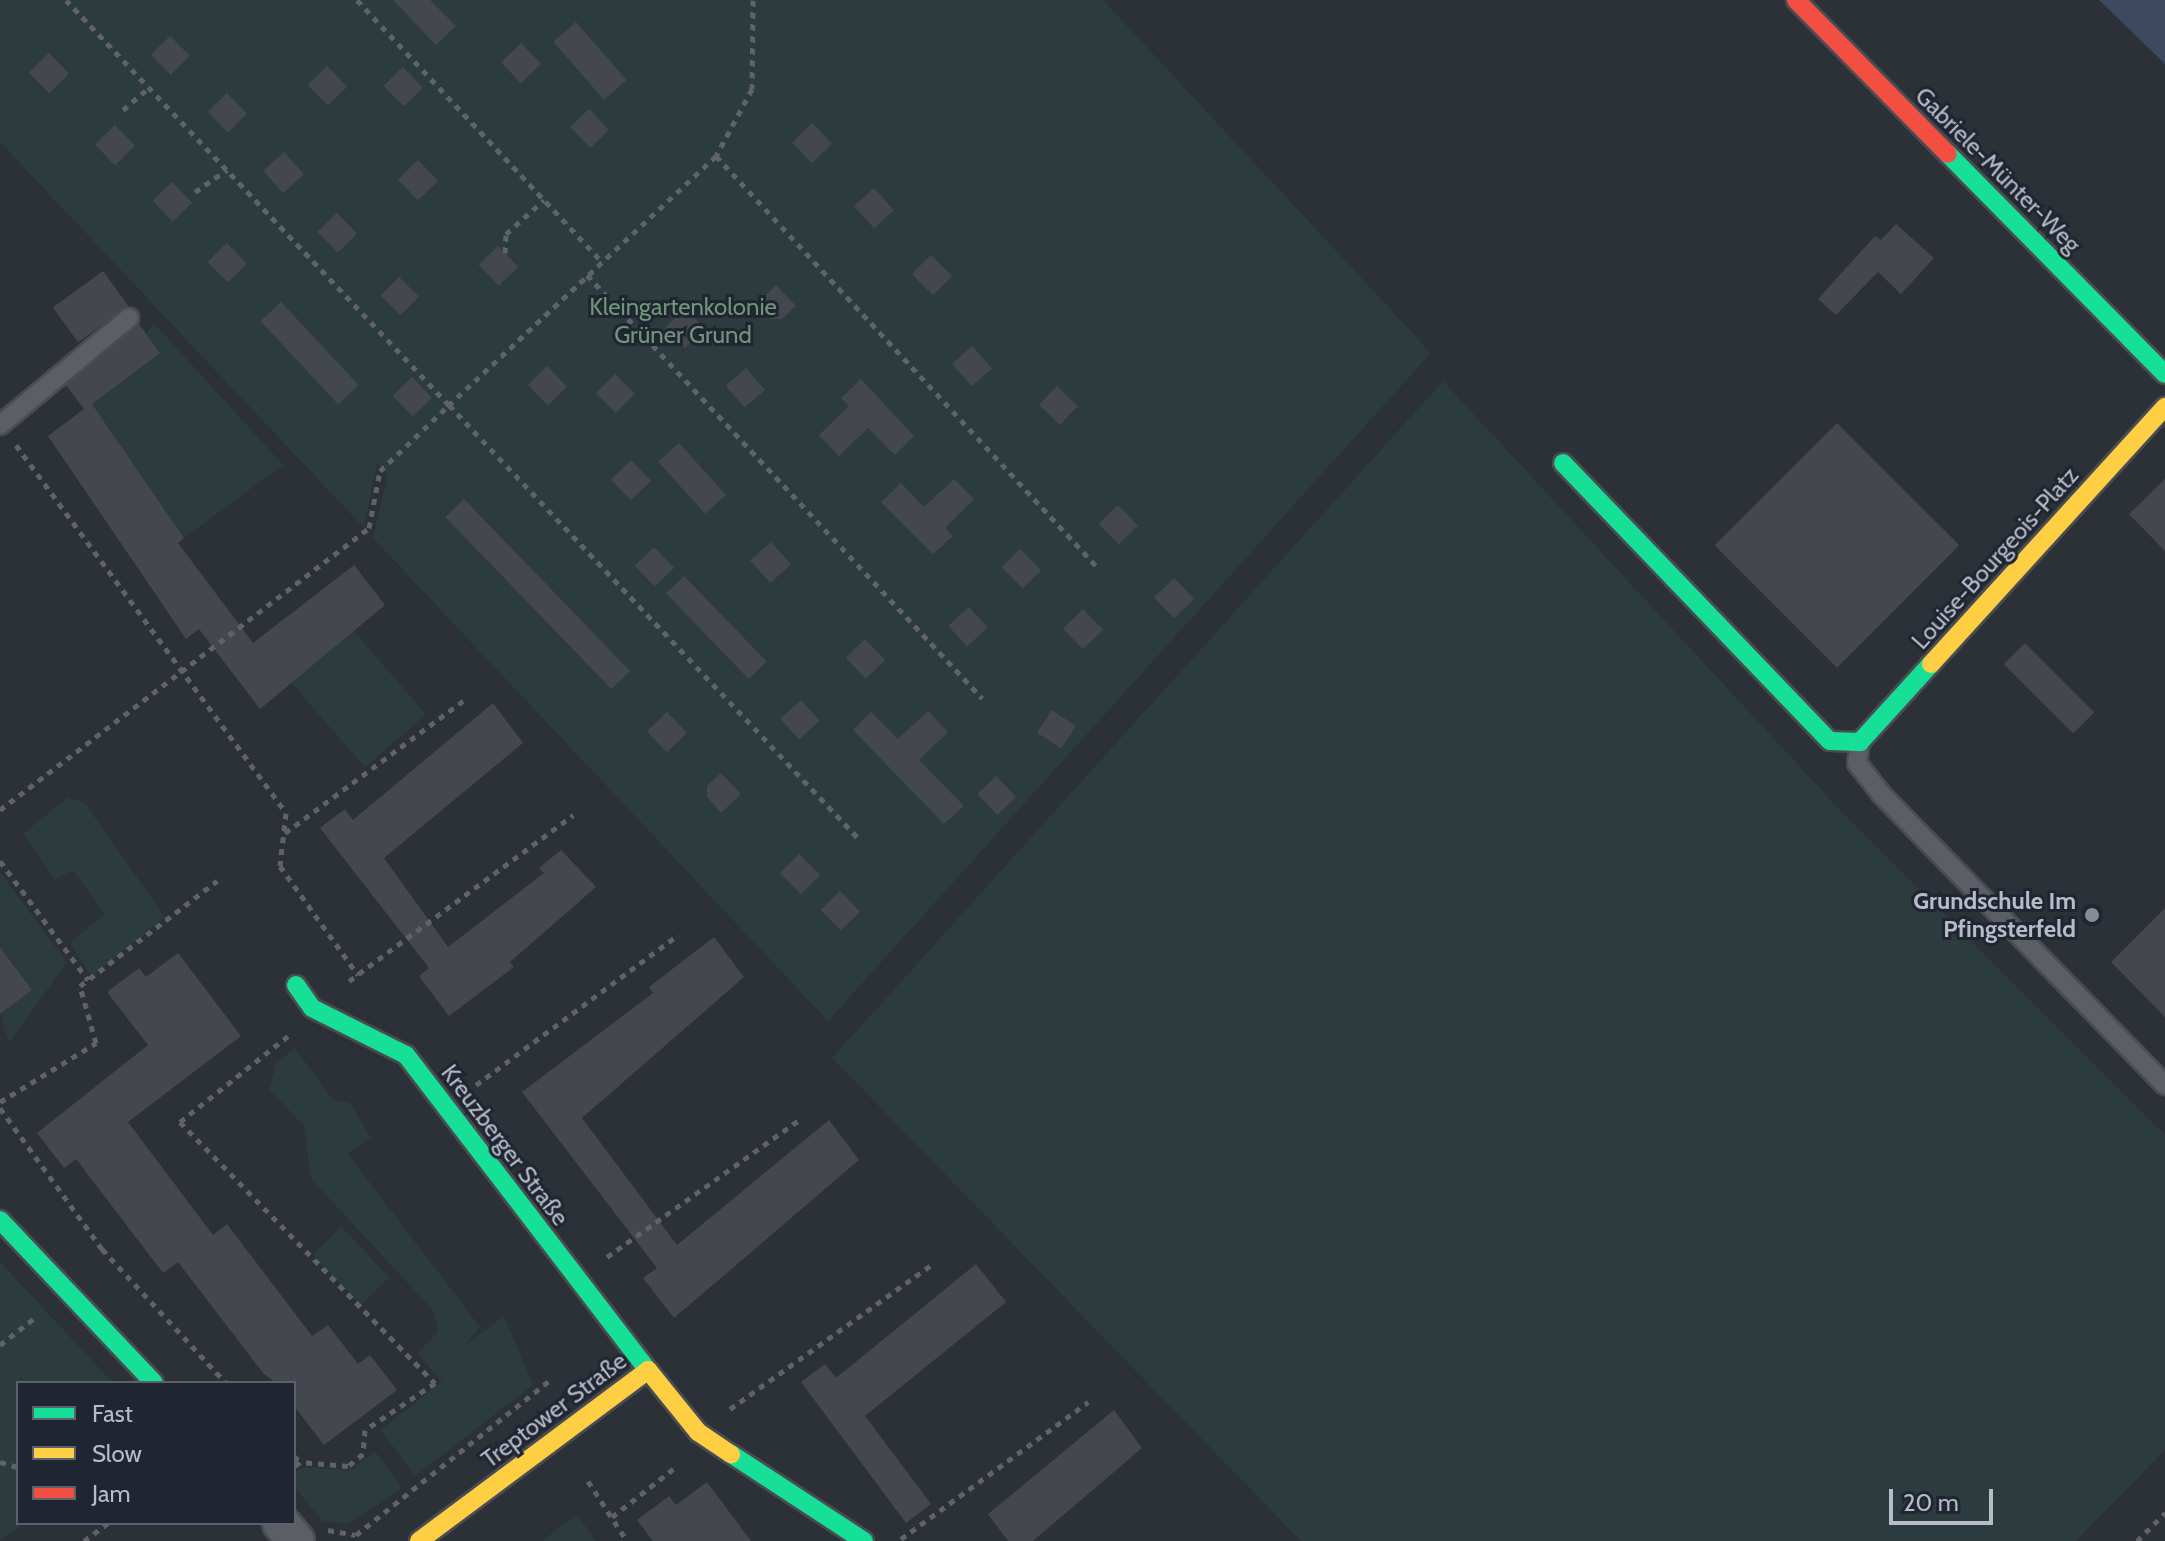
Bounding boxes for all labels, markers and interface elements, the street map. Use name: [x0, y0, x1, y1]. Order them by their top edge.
street label: Gabriele-Münter-Weg: [1909, 81, 2087, 259]
park label: Kleingartenkolonie Grüner Grund: [589, 293, 777, 349]
street label: Louise-Bourgeois-Platz: [1906, 461, 2084, 655]
place label: Grundschule Im Pfingsterfeld: [1913, 887, 2076, 943]
marker: Grundschule Im Pfingsterfeld: [2083, 906, 2101, 924]
street label: Kreuzberger Straße: [435, 1059, 575, 1231]
street label: Treptower Straße: [476, 1346, 632, 1474]
legend: [16, 1381, 296, 1525]
text: Fast: [92, 1399, 133, 1428]
text: Slow: [92, 1439, 142, 1468]
scale bar: [1893, 1473, 1997, 1523]
text: Jam: [92, 1479, 130, 1508]
text: 20 m: [1903, 1488, 1959, 1517]

